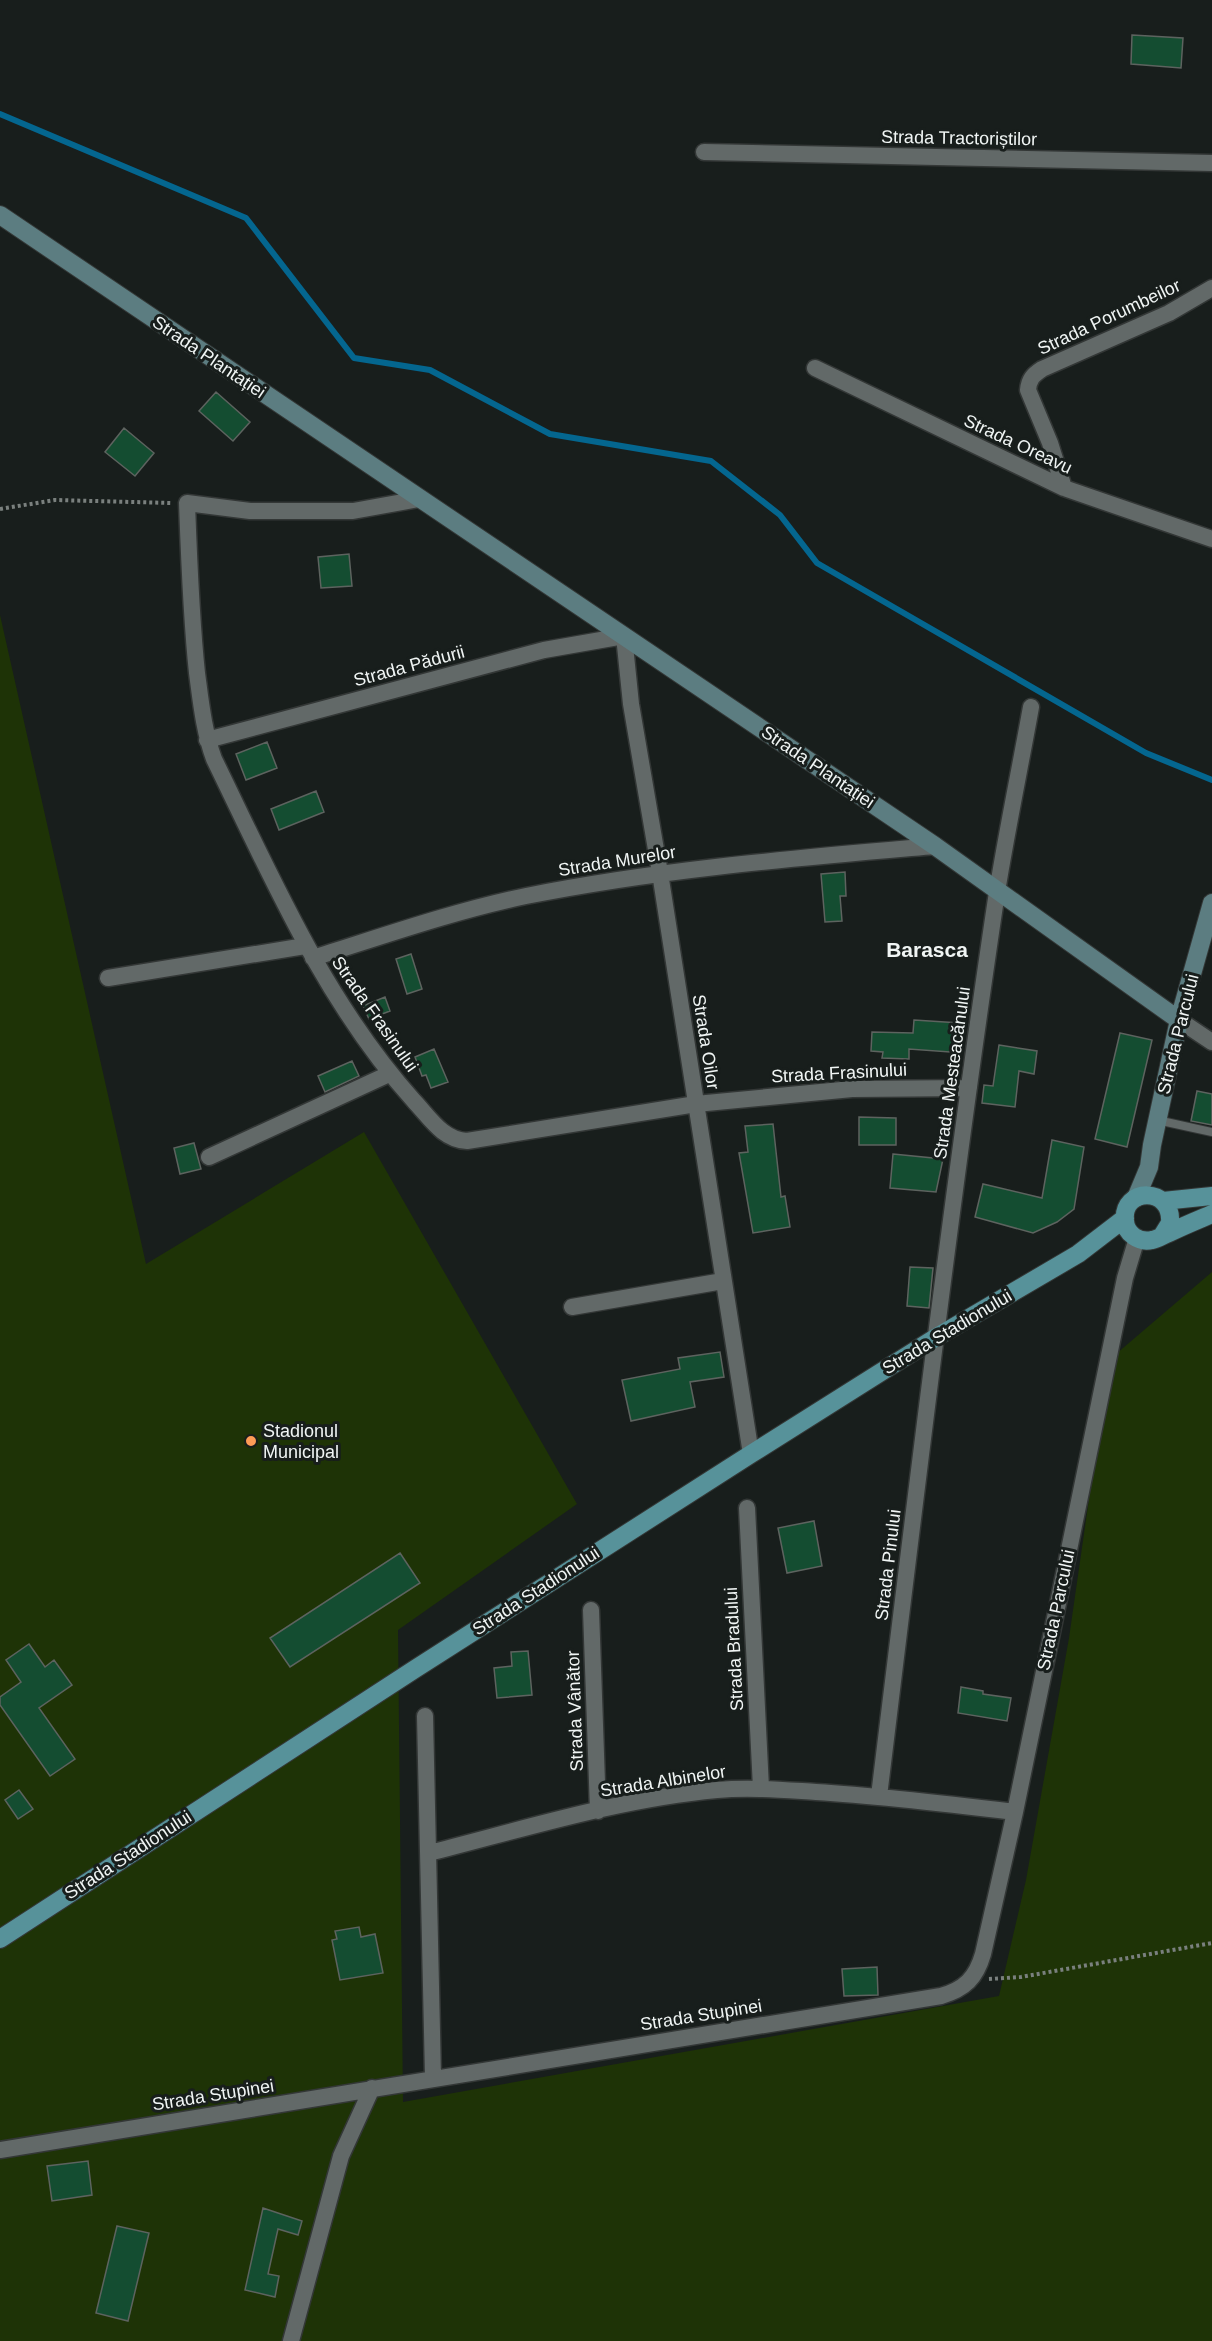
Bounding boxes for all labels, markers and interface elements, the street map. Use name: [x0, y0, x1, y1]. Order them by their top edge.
street label: Strada Tractoriștilor: [881, 127, 1037, 149]
street label: Strada Porumbeilor: [1034, 275, 1184, 359]
street label: Strada Plantației: [149, 312, 269, 402]
street label: Strada Oreavu: [961, 410, 1075, 478]
street label: Strada Pădurii: [351, 642, 467, 690]
street label: Strada Plantației: [758, 722, 878, 812]
street label: Strada Murelor: [557, 842, 677, 880]
district label: Barasca: [886, 938, 968, 961]
street label: Strada Frasinului: [328, 953, 422, 1075]
street label: Strada Parcului: [1153, 972, 1203, 1096]
street label: Strada Mesteacănului: [930, 985, 974, 1161]
street label: Strada Oilor: [689, 993, 723, 1091]
street label: Strada Frasinului: [771, 1059, 907, 1087]
street label: Strada Stadionului: [879, 1286, 1015, 1378]
place label: Stadionul Municipal: [263, 1421, 339, 1462]
marker: Stadionul Municipal: [244, 1434, 258, 1448]
street label: Strada Pinului: [871, 1508, 905, 1622]
street label: Strada Stadionului: [469, 1543, 603, 1639]
street label: Strada Parcului: [1033, 1548, 1079, 1672]
street label: Strada Bradului: [721, 1587, 747, 1711]
street label: Strada Vânător: [563, 1650, 587, 1772]
street label: Strada Albinelor: [599, 1761, 727, 1801]
street label: Strada Stadionului: [61, 1807, 195, 1903]
street label: Strada Stupinei: [639, 1995, 763, 2035]
street label: Strada Stupinei: [151, 2075, 275, 2115]

